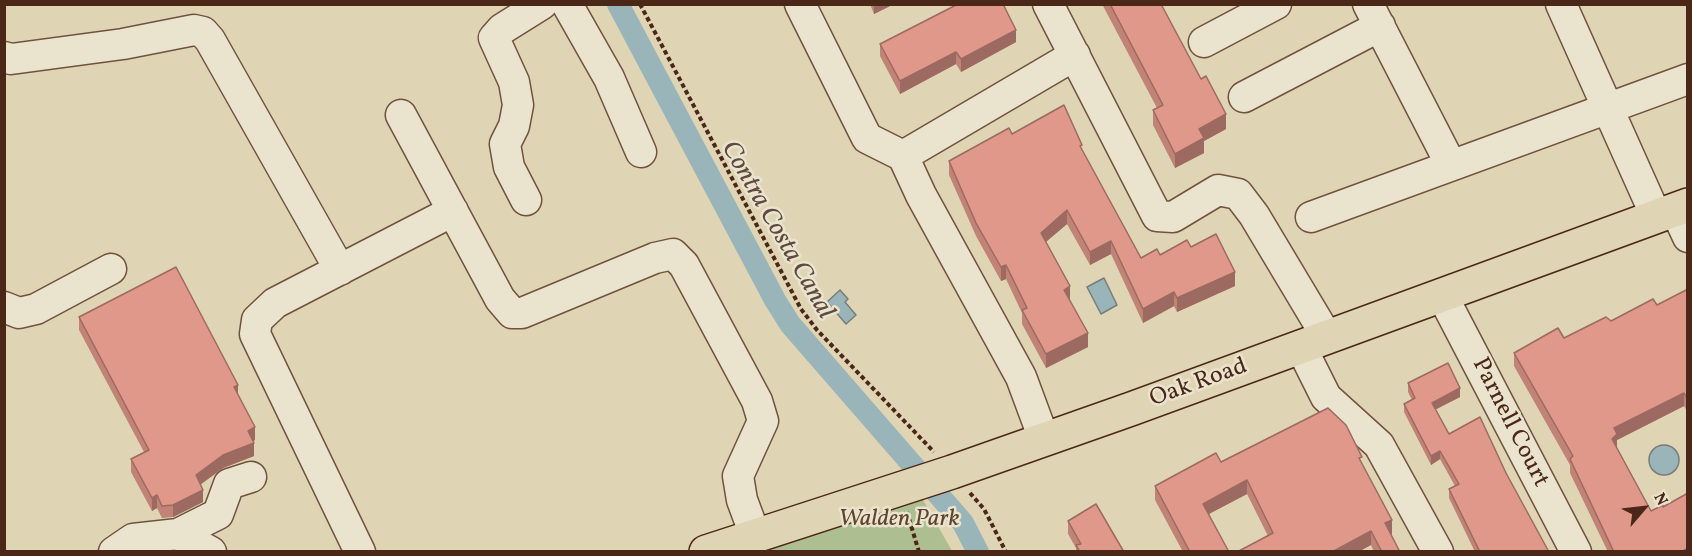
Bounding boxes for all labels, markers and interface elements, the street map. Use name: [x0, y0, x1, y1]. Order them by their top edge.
water label: Contra Costa Canal: [712, 136, 840, 326]
street label: Oak Road: [1146, 353, 1252, 415]
street label: Parnell Court: [1464, 354, 1554, 492]
north arrow: [1614, 478, 1674, 538]
text: N: [1647, 489, 1672, 510]
park label: Walden Park: [838, 507, 960, 535]

